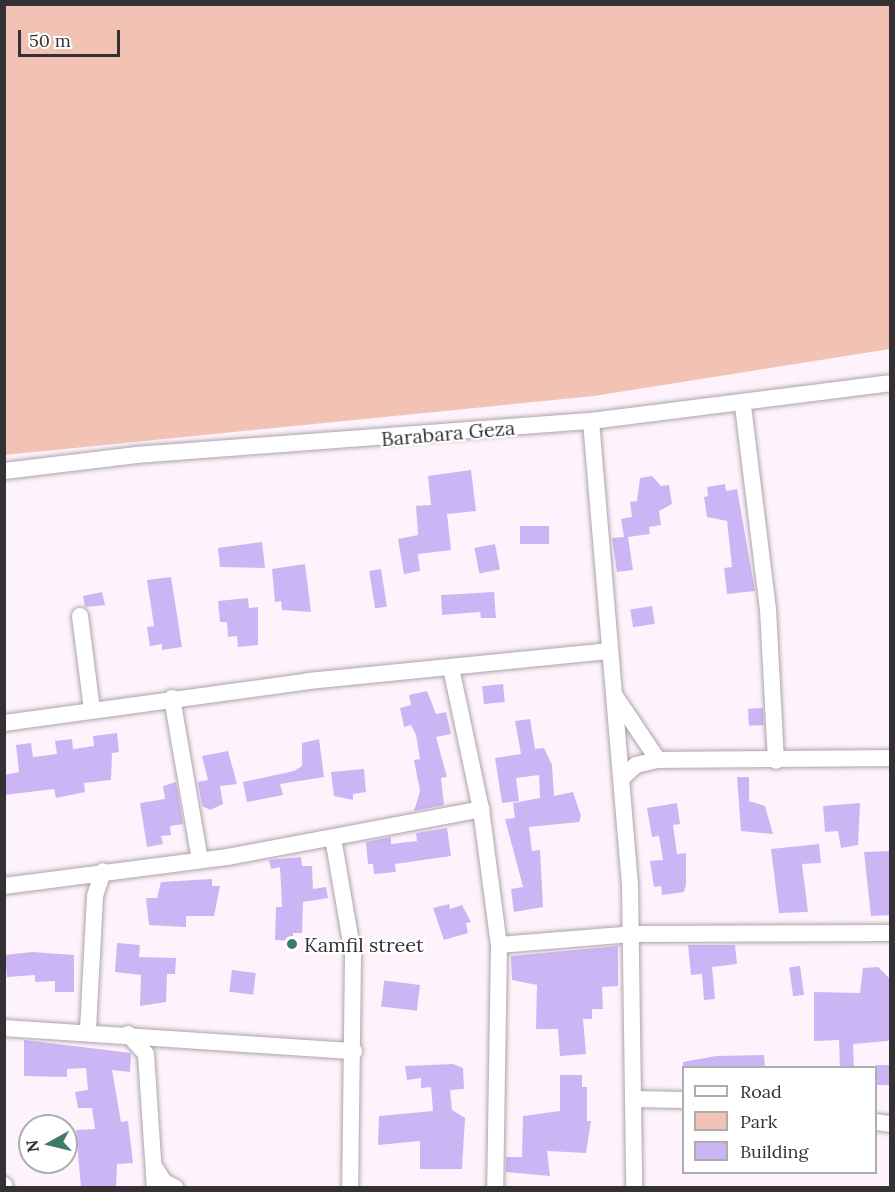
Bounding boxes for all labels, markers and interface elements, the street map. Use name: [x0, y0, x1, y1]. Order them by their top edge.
scale bar: [21, 18, 123, 56]
text: 50 m: [29, 29, 71, 52]
street label: Barabara Geza: [380, 415, 516, 451]
place label: Kamfil street: [304, 932, 424, 956]
marker: Kamfil street: [285, 937, 299, 951]
legend: [682, 1066, 877, 1174]
text: Road: [740, 1080, 782, 1103]
text: Park: [740, 1110, 777, 1133]
north arrow: [18, 1114, 78, 1174]
text: N: [21, 1139, 43, 1154]
text: Building: [740, 1140, 808, 1163]

